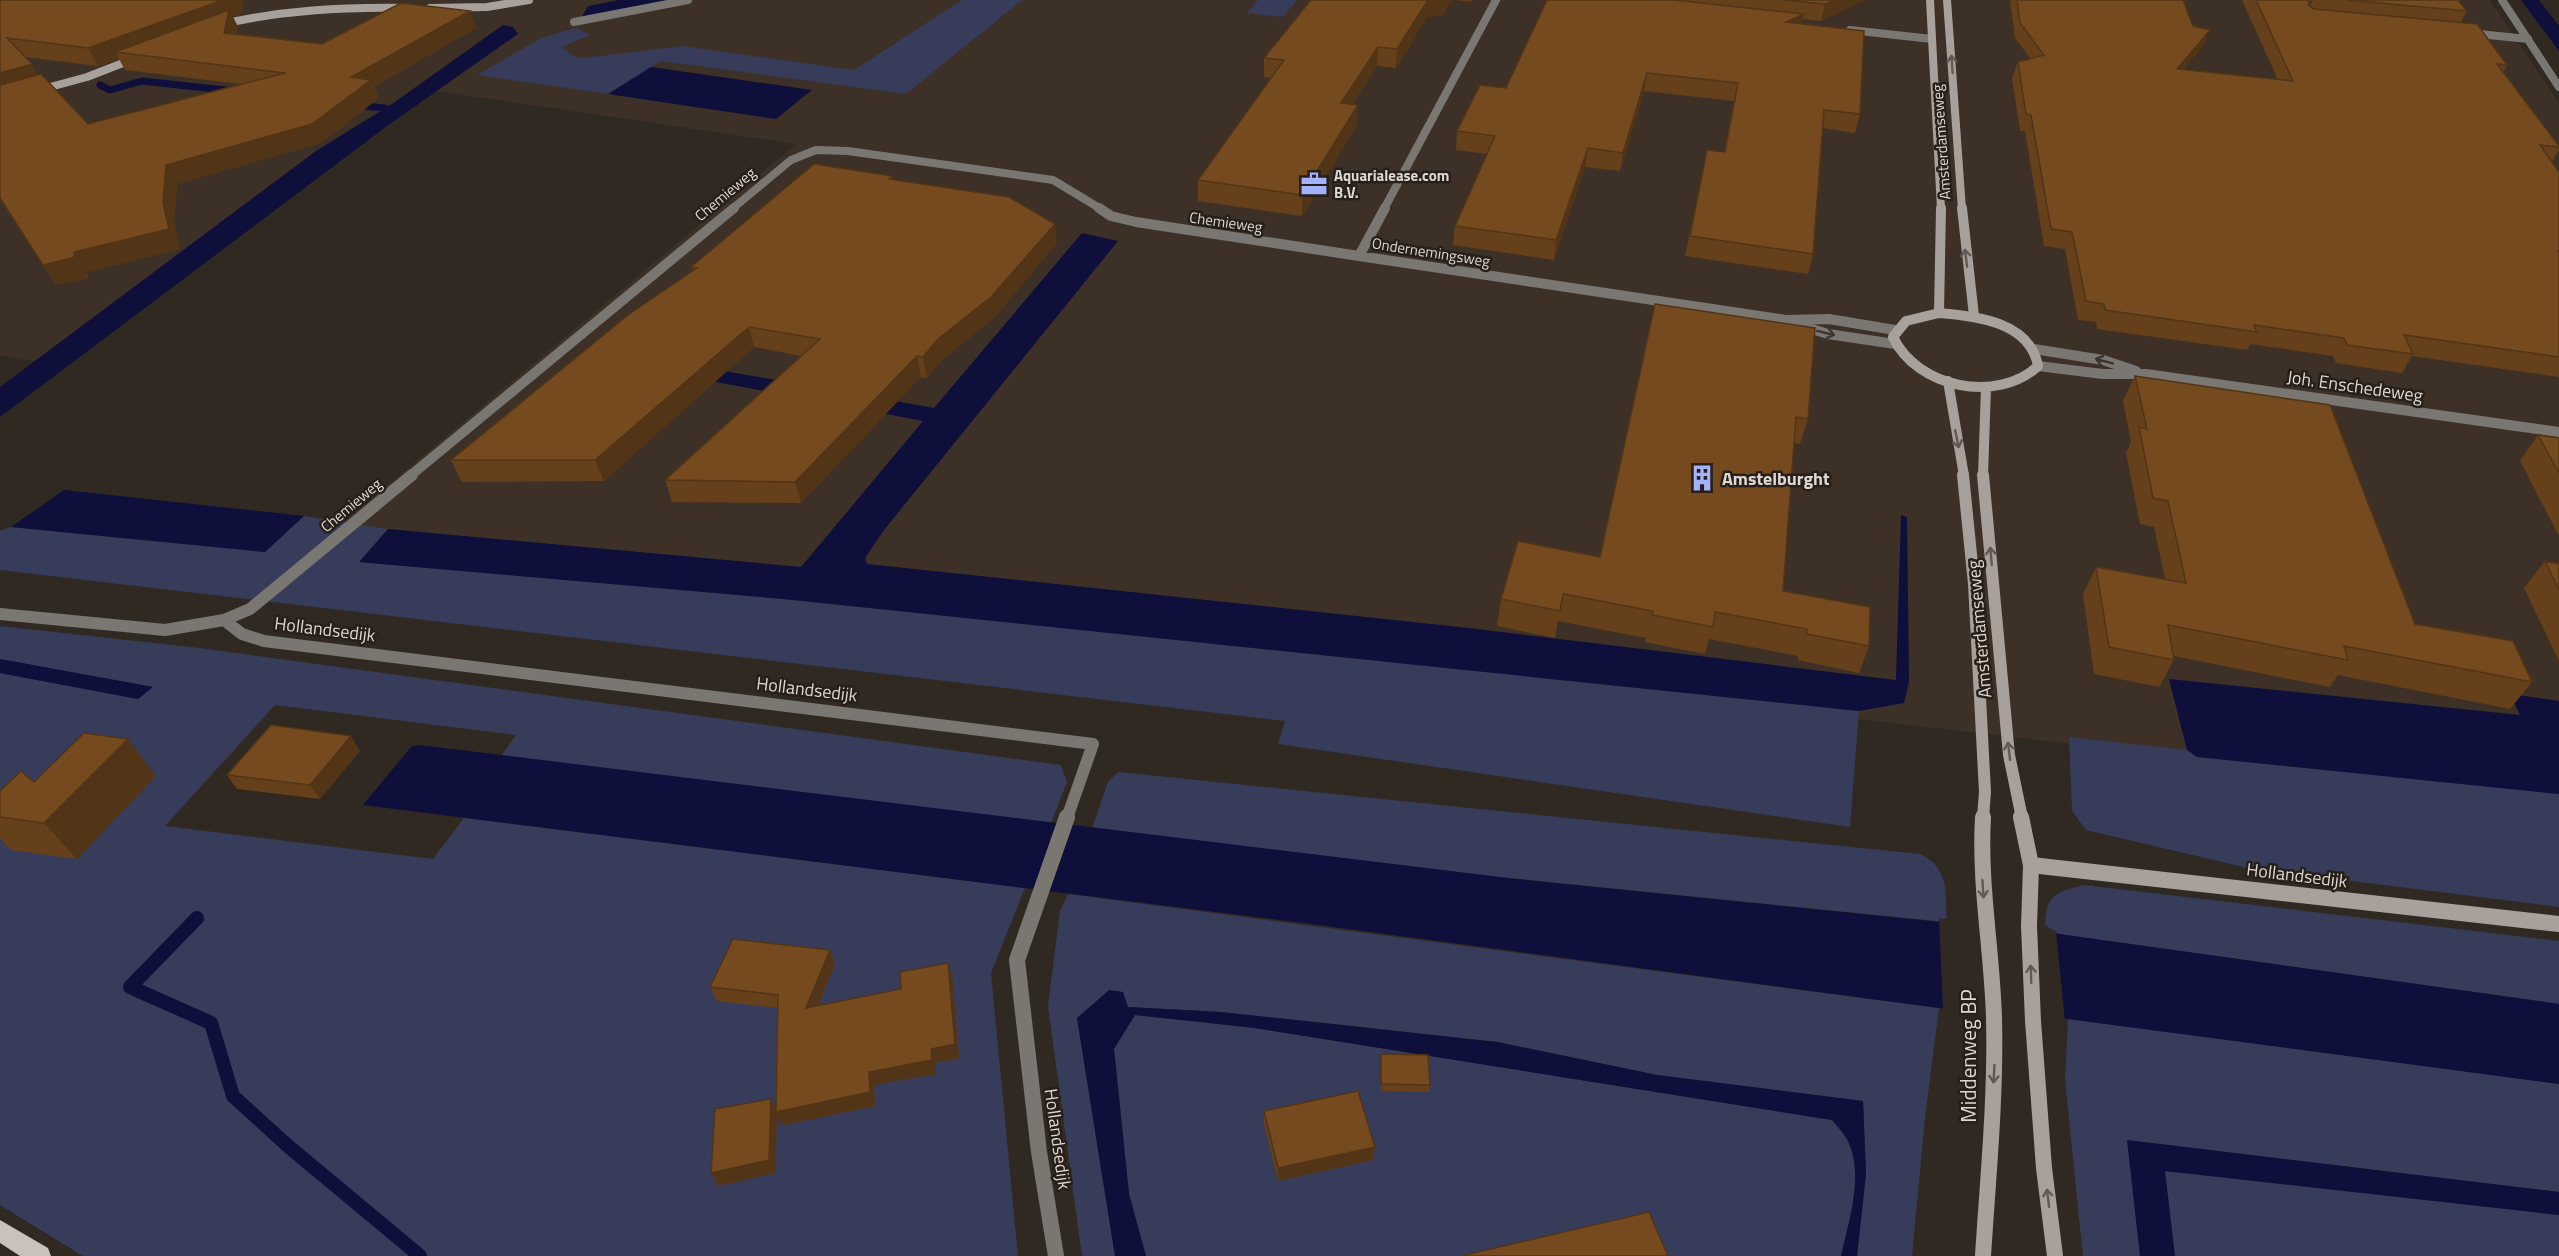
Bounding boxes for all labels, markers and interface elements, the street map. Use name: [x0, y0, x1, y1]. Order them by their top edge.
one-way arrow: [1946, 54, 1957, 74]
street label: Amsterdamseweg: [1925, 83, 1956, 200]
street label: Chemieweg: [689, 161, 761, 227]
place label: Aquarialease.com B.V.: [1334, 164, 1449, 204]
office icon: Aquarialease.com B.V.: [1299, 169, 1329, 199]
street label: Chemieweg: [1188, 205, 1264, 239]
street label: Ondernemingsweg: [1370, 231, 1492, 273]
one-way arrow: [1961, 249, 1972, 269]
one-way arrow: [1816, 327, 1835, 339]
one-way arrow: [2095, 355, 2114, 367]
street label: Joh. Enschedeweg: [2285, 363, 2425, 409]
one-way arrow: [1951, 429, 1963, 448]
building icon: Amstelburght: [1687, 463, 1717, 493]
place label: Amstelburght: [1722, 465, 1830, 492]
street label: Chemieweg: [315, 472, 387, 538]
one-way arrow: [1985, 547, 1996, 567]
street label: Amsterdamseweg: [1960, 559, 1998, 699]
street label: Hollandsedijk: [273, 609, 377, 649]
street label: Hollandsedijk: [755, 669, 859, 709]
one-way arrow: [2003, 741, 2014, 761]
street label: Hollandsedijk: [2245, 855, 2349, 895]
one-way arrow: [1977, 878, 1988, 898]
one-way arrow: [2026, 964, 2037, 984]
street label: Middenweg BP: [1952, 989, 1984, 1123]
one-way arrow: [1988, 1064, 1999, 1084]
street label: Hollandsedijk: [1038, 1087, 1078, 1192]
one-way arrow: [2042, 1189, 2053, 1208]

